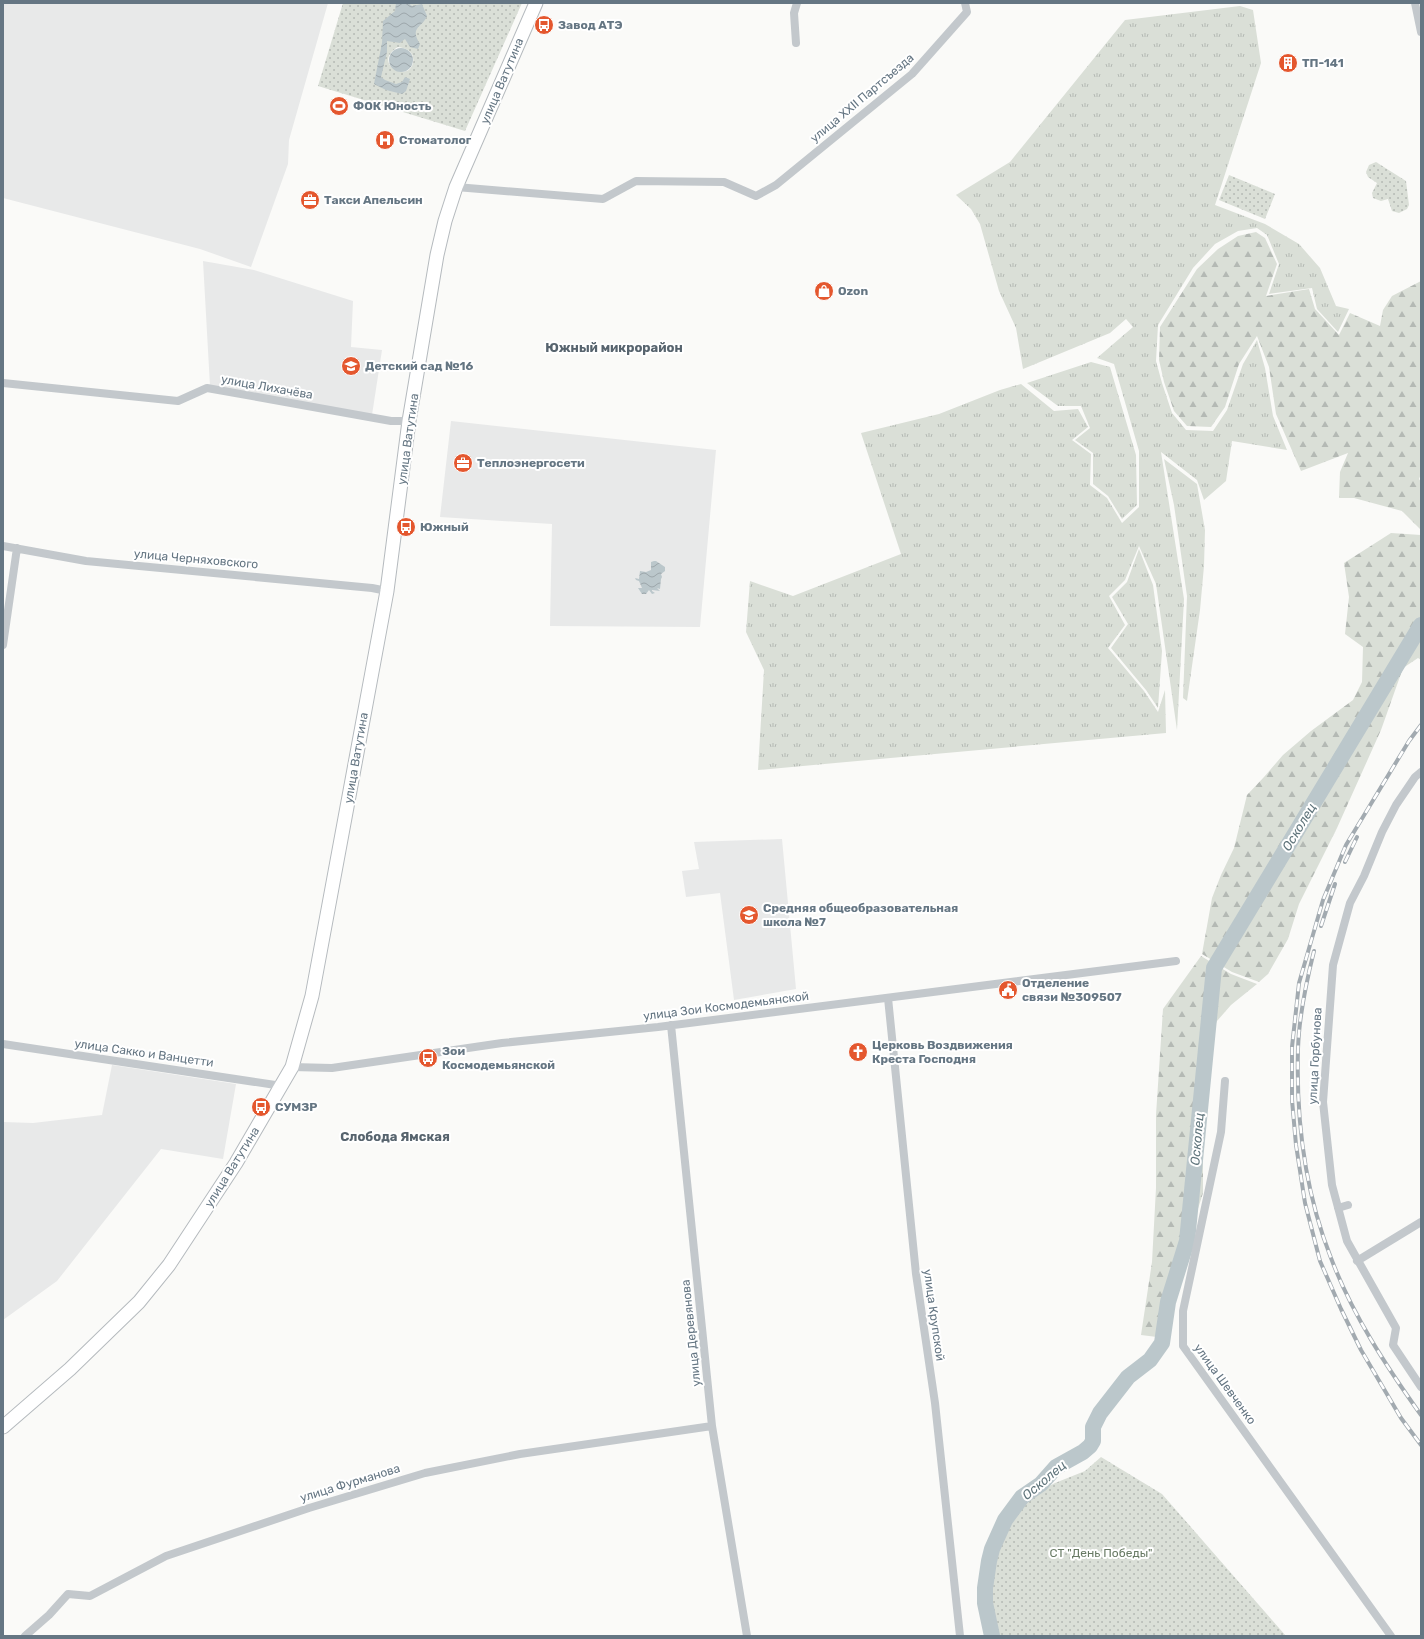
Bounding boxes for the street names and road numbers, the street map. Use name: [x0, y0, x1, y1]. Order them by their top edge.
street label: улица Ватутина: [478, 36, 526, 126]
street label: улица XXII Партсъезда: [807, 51, 917, 145]
street label: улица Лихачёва: [220, 372, 314, 402]
street label: улица Ватутина: [395, 392, 421, 486]
street label: улица Черняховского: [133, 547, 259, 571]
street label: улица Ватутина: [341, 711, 371, 805]
street label: улица Зои Космодемьянской: [642, 989, 810, 1023]
street label: улица Горбунова: [1305, 1007, 1325, 1105]
street label: улица Сакко и Ванцетти: [74, 1036, 214, 1070]
street label: улица Ватутина: [202, 1124, 262, 1210]
street label: улица Крупской: [921, 1268, 947, 1362]
street label: улица Деревянова: [678, 1279, 704, 1387]
street label: улица Шевченко: [1191, 1341, 1259, 1427]
street label: улица Фурманова: [298, 1461, 402, 1505]

